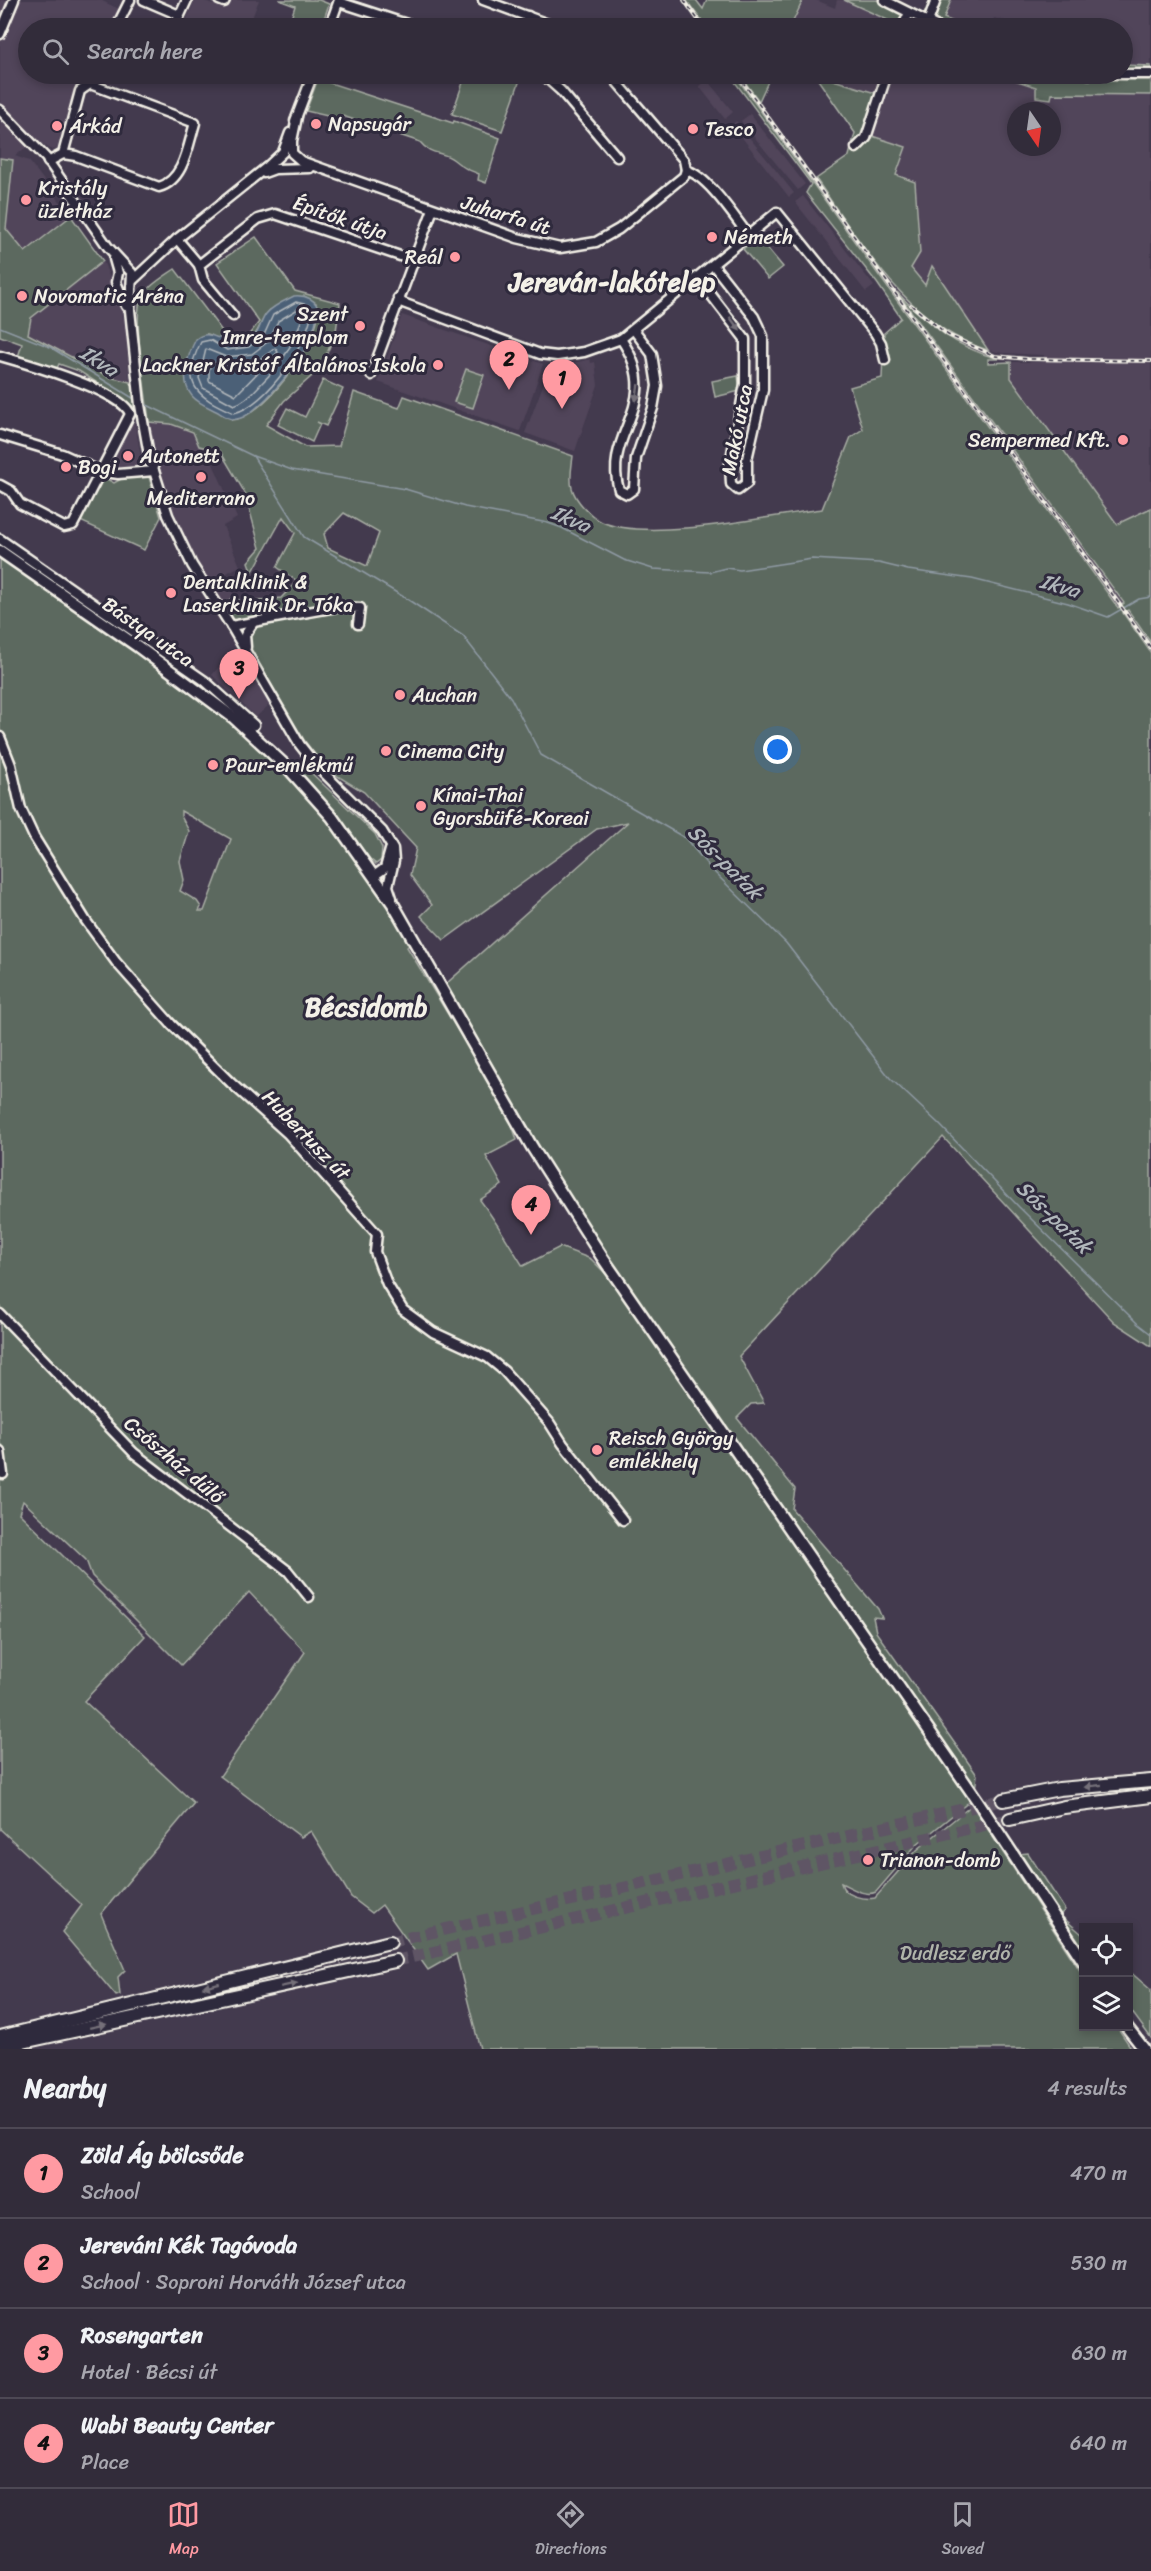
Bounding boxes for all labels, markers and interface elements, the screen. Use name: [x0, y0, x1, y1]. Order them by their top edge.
search box: [18, 18, 1133, 84]
text: Search here: [87, 32, 203, 71]
icon: search: [39, 35, 72, 68]
north arrow: [1007, 102, 1061, 156]
place label: Napsugár: [328, 107, 413, 142]
place label: Árkád: [68, 109, 123, 144]
place label: Tesco: [705, 112, 754, 147]
marker: Napsugár: [309, 117, 323, 131]
marker: Árkád: [50, 119, 64, 133]
marker: Tesco: [686, 122, 700, 136]
place label: Kristály üzletház: [38, 171, 113, 229]
street label: Juharfa út: [456, 184, 555, 245]
street label: Építők útja: [288, 186, 392, 250]
marker: Kristály üzletház: [19, 193, 33, 207]
place label: Németh: [724, 220, 793, 255]
marker: Németh: [705, 230, 719, 244]
place label: Reál: [405, 240, 444, 275]
marker: Reál: [448, 250, 462, 264]
district label: Jereván-lakótelep: [507, 259, 716, 305]
place label: Novomatic Aréna: [34, 279, 184, 314]
marker: Novomatic Aréna: [15, 289, 29, 303]
place label: Szent Imre-templom: [221, 297, 349, 355]
one-way arrow: [728, 316, 741, 332]
marker: Szent Imre-templom: [353, 319, 367, 333]
water label: Ikva: [71, 334, 127, 388]
pin: 2: [490, 340, 528, 390]
place label: Lackner Kristóf Általános Iskola: [143, 348, 426, 383]
marker: Lackner Kristóf Általános Iskola: [431, 358, 445, 372]
pin: 1: [542, 360, 582, 409]
street label: Makó utca: [711, 382, 763, 478]
one-way arrow: [632, 384, 641, 403]
place label: Sempermed Kft.: [968, 423, 1111, 458]
marker: Sempermed Kft.: [1116, 433, 1130, 447]
place label: Autonett: [139, 439, 220, 474]
marker: Autonett: [121, 449, 135, 463]
place label: Bogi: [78, 450, 118, 485]
marker: Bogi: [59, 460, 73, 474]
marker: Mediterrano: [194, 470, 208, 484]
place label: Mediterrano: [147, 481, 255, 516]
water label: Ikva: [544, 493, 598, 545]
water label: Ikva: [1035, 562, 1086, 610]
place label: Dentalklinik & Laserklinik Dr. Tóka: [183, 565, 353, 623]
marker: Dentalklinik & Laserklinik Dr. Tóka: [164, 586, 178, 600]
street label: Bástya utca: [95, 587, 201, 677]
pin: 3: [220, 650, 258, 699]
place label: Auchan: [411, 678, 477, 713]
marker: Auchan: [393, 688, 407, 702]
place label: Cinema City: [398, 734, 505, 769]
your location: [763, 735, 792, 764]
marker: Cinema City: [379, 744, 393, 758]
place label: Paur-emlékmű: [225, 748, 354, 783]
marker: Paur-emlékmű: [206, 758, 220, 772]
place label: Kínai-Thai Gyorsbüfé-Koreai: [433, 778, 590, 836]
marker: Kínai-Thai Gyorsbüfé-Koreai: [414, 799, 428, 813]
water label: Sós-patak: [678, 815, 774, 911]
district label: Bécsidomb: [305, 984, 427, 1030]
street label: Hubertusz út: [253, 1081, 359, 1189]
water label: Sós-patak: [1007, 1170, 1103, 1266]
pin: 4: [512, 1186, 550, 1235]
street label: Csőszház dűlő: [116, 1407, 234, 1514]
place label: Reisch György emlékhely: [609, 1421, 734, 1479]
marker: Reisch György emlékhely: [590, 1443, 604, 1457]
one-way arrow: [1083, 1781, 1102, 1790]
place label: Trianon-domb: [880, 1843, 1001, 1878]
marker: Trianon-domb: [861, 1853, 875, 1867]
map controls: [1079, 1923, 1133, 2031]
button: locate: [1079, 1923, 1133, 1977]
park label: Dudlesz erdő: [900, 1936, 1012, 1971]
button: layers: [1079, 1977, 1133, 2031]
one-way arrow: [280, 1980, 298, 1990]
one-way arrow: [202, 1981, 220, 1990]
one-way arrow: [89, 2021, 108, 2030]
text: Nearby: [24, 2065, 106, 2111]
text: 4 results: [1047, 2071, 1127, 2106]
text: Zöld Ág bölcsőde: [81, 2136, 244, 2175]
text: 1: [39, 2156, 48, 2191]
text: 470 m: [1070, 2156, 1127, 2191]
text: School: [81, 2175, 140, 2210]
text: Jereváni Kék Tagóvoda: [81, 2226, 297, 2265]
text: 2: [38, 2246, 49, 2281]
text: 530 m: [1071, 2246, 1127, 2281]
text: School · Soproni Horváth József utca: [81, 2265, 406, 2300]
text: Rosengarten: [81, 2316, 203, 2355]
text: 3: [38, 2336, 49, 2371]
text: 630 m: [1071, 2336, 1127, 2371]
text: Hotel · Bécsi út: [81, 2355, 217, 2390]
text: Wabi Beauty Center: [81, 2406, 273, 2445]
text: 4: [37, 2426, 50, 2461]
text: 640 m: [1070, 2426, 1127, 2461]
text: Place: [81, 2445, 129, 2480]
tab: Map: [167, 2498, 200, 2563]
tab: Directions: [535, 2498, 607, 2563]
tab: Saved: [941, 2498, 984, 2563]

